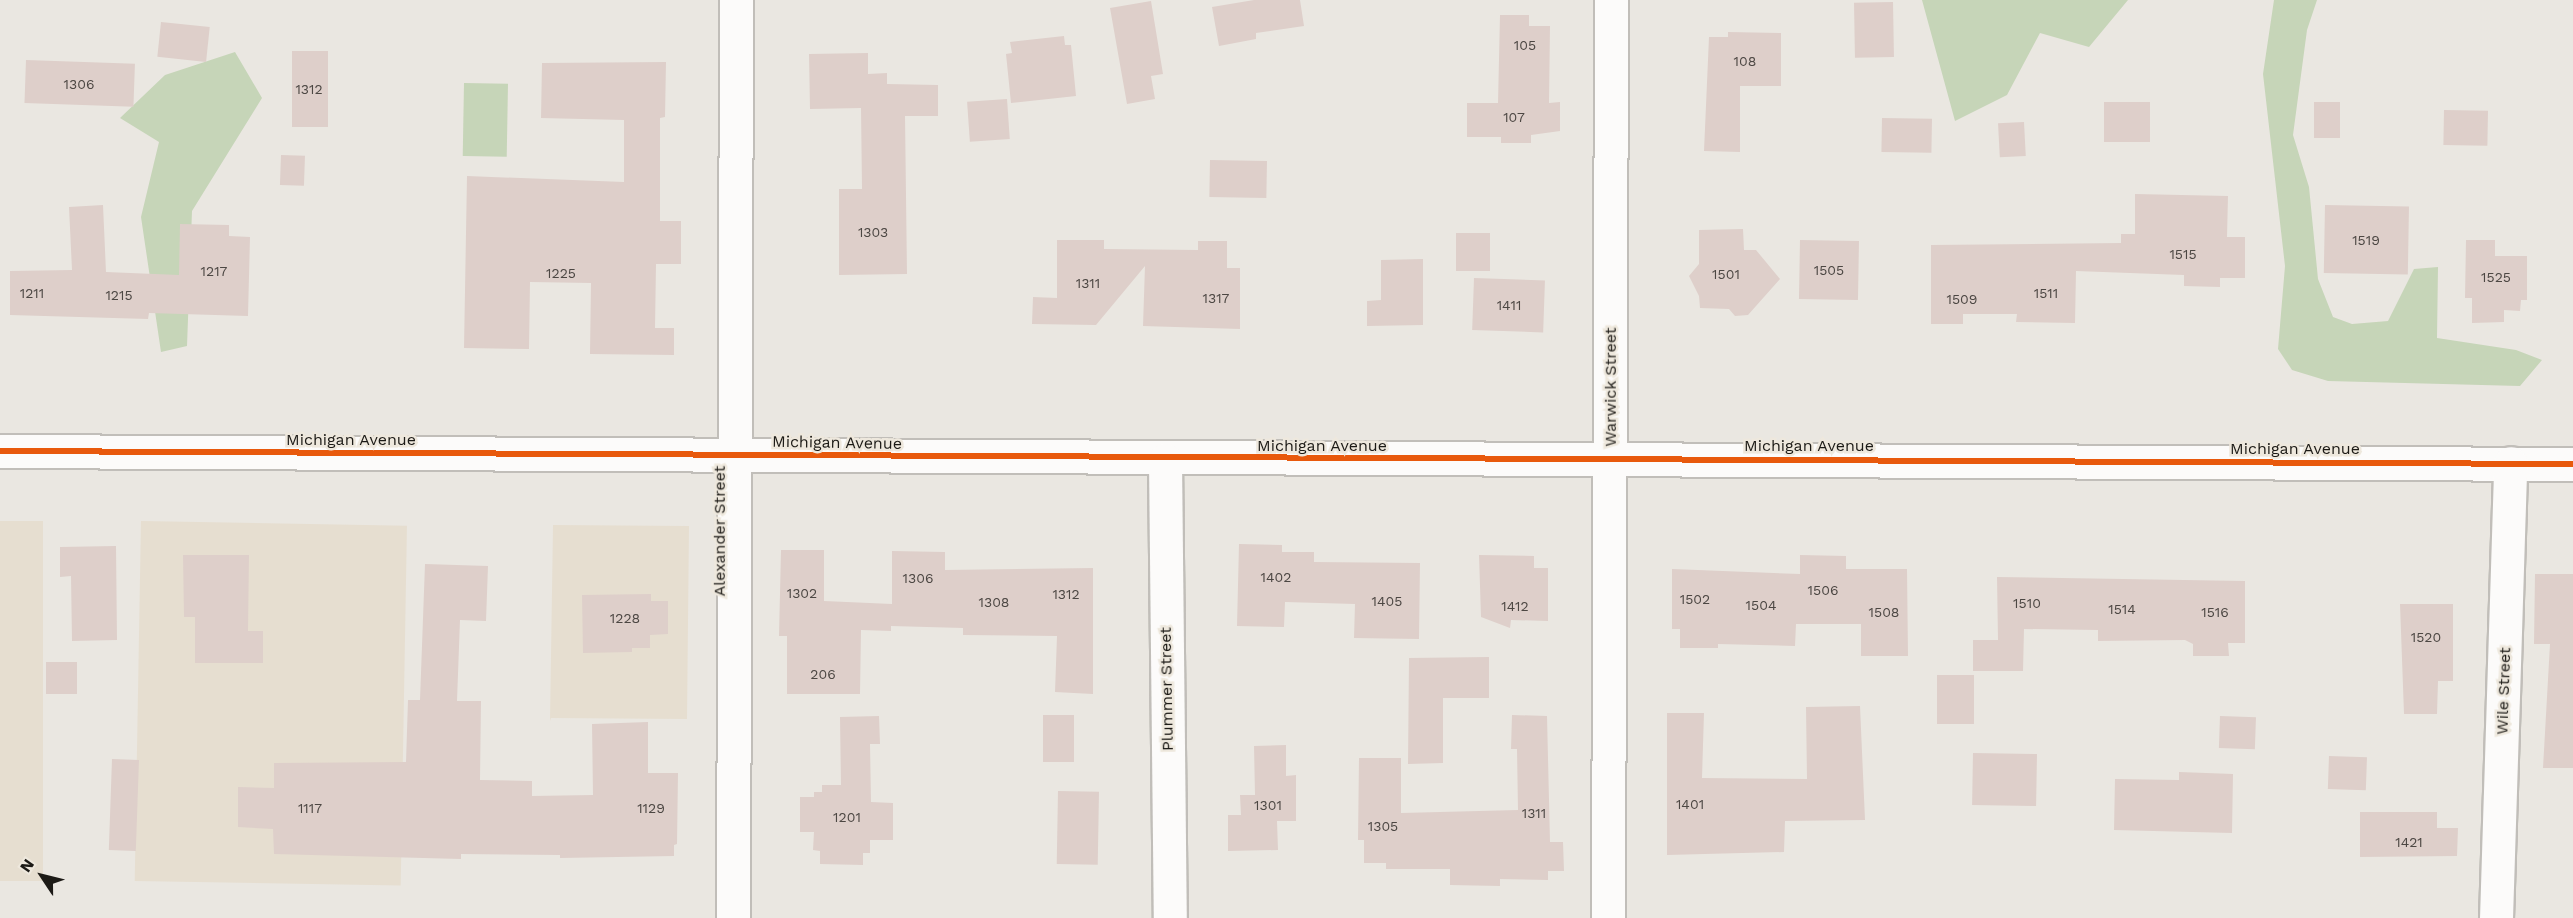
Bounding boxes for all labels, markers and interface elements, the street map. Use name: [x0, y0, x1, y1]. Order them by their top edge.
house number: 105: [1514, 37, 1536, 53]
house number: 108: [1734, 53, 1756, 69]
house number: 1306: [64, 76, 94, 92]
house number: 1312: [295, 81, 323, 97]
house number: 107: [1503, 109, 1525, 125]
house number: 1303: [858, 224, 888, 240]
house number: 1519: [2352, 232, 2380, 248]
house number: 1515: [2169, 246, 2197, 262]
house number: 1505: [1814, 262, 1844, 278]
house number: 1217: [201, 263, 227, 279]
house number: 1225: [546, 265, 576, 281]
house number: 1501: [1712, 266, 1740, 282]
house number: 1525: [2481, 269, 2511, 285]
house number: 1311: [1076, 275, 1100, 291]
house number: 1211: [20, 285, 44, 301]
house number: 1511: [2034, 285, 2058, 301]
house number: 1215: [105, 287, 133, 303]
house number: 1317: [1203, 290, 1229, 306]
house number: 1509: [1947, 291, 1977, 307]
house number: 1411: [1497, 297, 1521, 313]
street label: Warwick Street: [1601, 327, 1621, 447]
street label: Michigan Avenue: [286, 430, 416, 450]
street label: Michigan Avenue: [772, 432, 902, 454]
street label: Michigan Avenue: [1257, 436, 1387, 456]
street label: Michigan Avenue: [1744, 436, 1874, 456]
street label: Michigan Avenue: [2230, 439, 2360, 459]
street label: Alexander Street: [710, 465, 730, 597]
house number: 1402: [1261, 569, 1291, 585]
house number: 1306: [903, 570, 933, 586]
house number: 1506: [1808, 582, 1838, 598]
house number: 1302: [787, 585, 817, 601]
house number: 1312: [1052, 586, 1080, 602]
house number: 1502: [1680, 591, 1710, 607]
house number: 1405: [1372, 593, 1402, 609]
house number: 1308: [979, 594, 1009, 610]
house number: 1510: [2013, 595, 2041, 611]
house number: 1504: [1746, 597, 1776, 613]
house number: 1412: [1501, 598, 1529, 614]
house number: 1514: [2108, 601, 2136, 617]
house number: 1508: [1869, 604, 1899, 620]
house number: 1516: [2201, 604, 2229, 620]
house number: 1228: [610, 610, 640, 626]
street label: Plummer Street: [1156, 627, 1178, 751]
house number: 1520: [2411, 629, 2441, 645]
street label: Wile Street: [2493, 647, 2515, 735]
house number: 206: [810, 666, 836, 682]
house number: 1401: [1676, 796, 1704, 812]
house number: 1301: [1254, 797, 1282, 813]
house number: 1117: [298, 800, 322, 816]
house number: 1129: [637, 800, 665, 816]
house number: 1311: [1522, 805, 1546, 821]
house number: 1201: [833, 809, 861, 825]
house number: 1305: [1368, 818, 1398, 834]
house number: 1421: [2395, 834, 2423, 850]
north arrow: [12, 846, 72, 906]
text: N: [16, 855, 38, 876]

